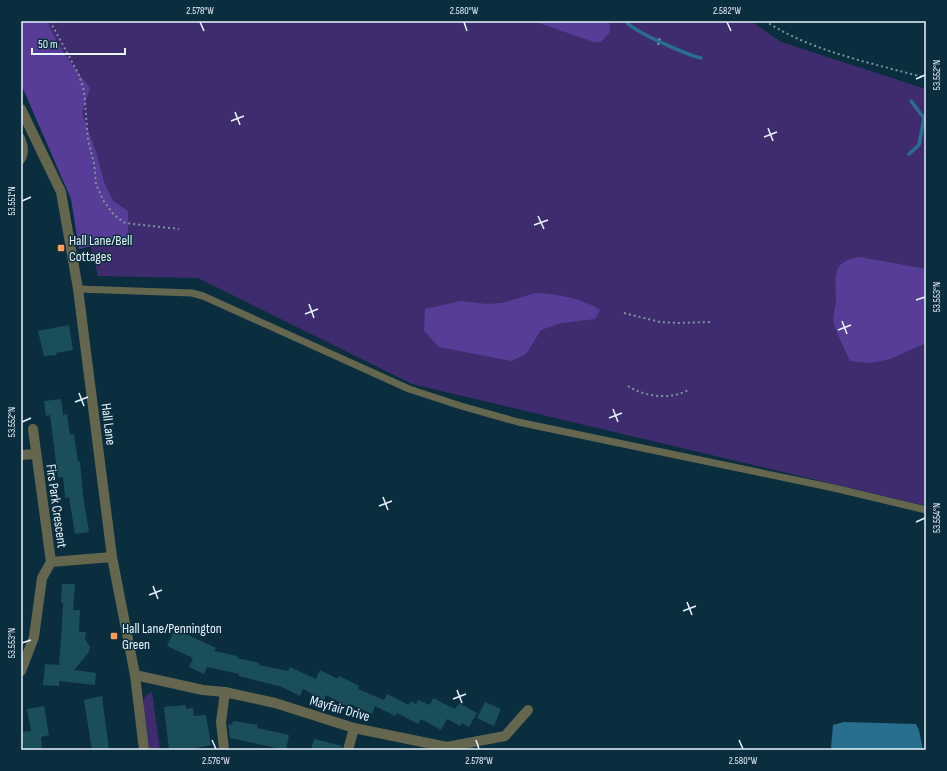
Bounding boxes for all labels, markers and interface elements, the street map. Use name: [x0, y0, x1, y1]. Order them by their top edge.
text: 2.578°W: [186, 5, 214, 17]
text: 2.580°W: [450, 5, 479, 17]
text: 2.582°W: [713, 5, 742, 17]
scale bar: [32, 30, 125, 56]
text: 50 m: [38, 37, 58, 52]
text: 53.552°N: [931, 60, 943, 90]
text: 53.551°N: [6, 186, 18, 216]
place label: Hall Lane/Bell Cottages: [69, 232, 132, 265]
marker: Hall Lane/Bell Cottages: [56, 243, 66, 253]
text: 53.553°N: [931, 282, 943, 312]
street label: Hall Lane: [97, 402, 120, 446]
text: 53.552°N: [6, 407, 18, 437]
street label: Firs Park Crescent: [42, 463, 71, 549]
text: 53.554°N: [931, 503, 943, 533]
place label: Hall Lane/Pennington Green: [122, 620, 222, 653]
text: 53.553°N: [6, 628, 18, 658]
marker: Hall Lane/Pennington Green: [109, 631, 119, 641]
street label: Mayfair Drive: [308, 692, 372, 725]
text: 2.576°W: [202, 755, 230, 767]
text: 2.578°W: [465, 755, 493, 767]
text: 2.580°W: [729, 755, 758, 767]

